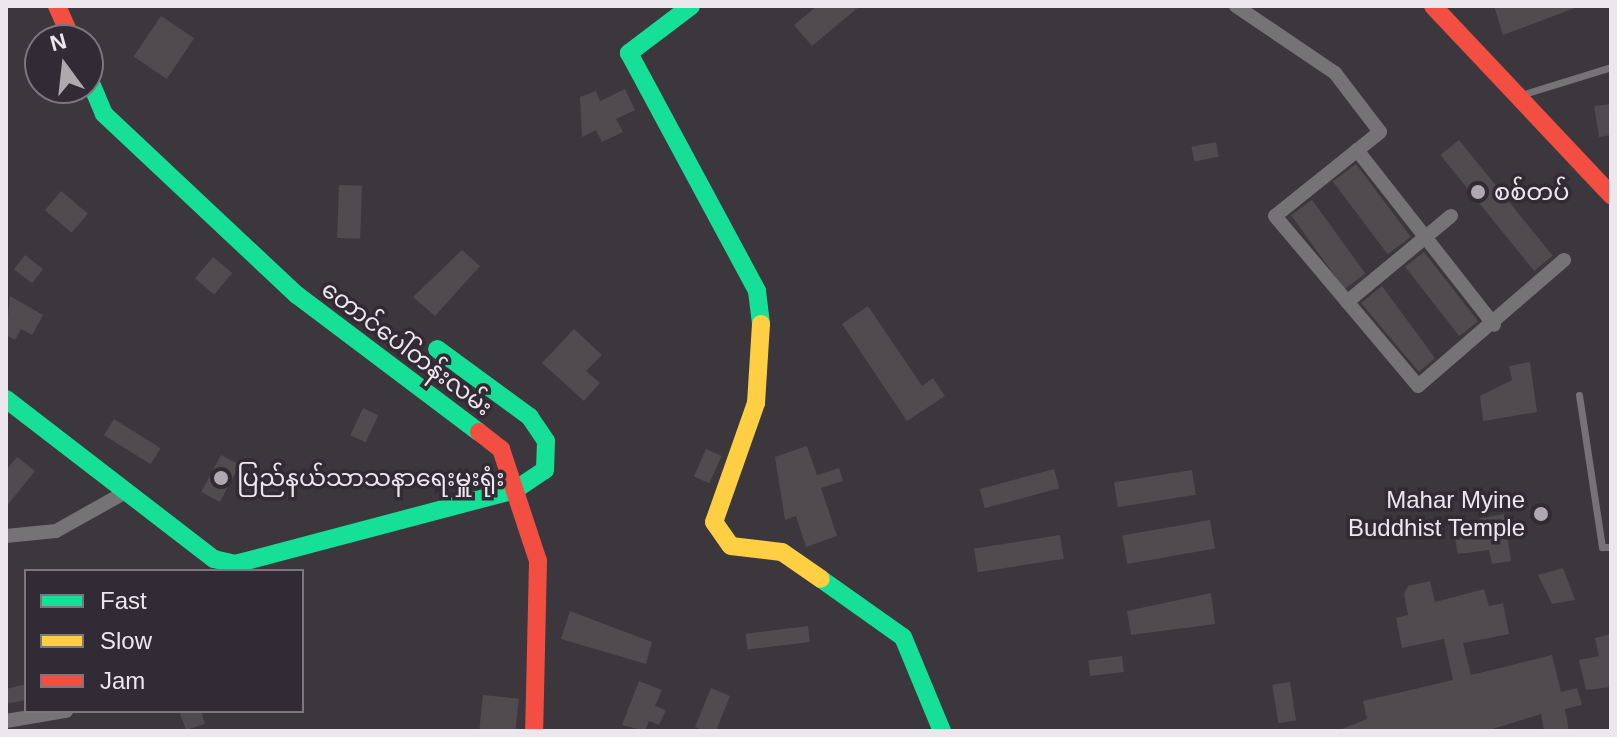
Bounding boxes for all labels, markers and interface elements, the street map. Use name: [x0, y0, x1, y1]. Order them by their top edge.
north arrow: [24, 24, 104, 104]
text: N: [47, 28, 69, 56]
place label: စစ်တပ်: [1494, 178, 1570, 206]
marker: စစ်တပ်: [1469, 183, 1487, 201]
street label: တောင်ပေါ်တန်းလမ်း: [316, 274, 498, 422]
place label: ပြည်နယ်သာသနာရေးမှူးရုံး: [237, 464, 504, 492]
marker: ပြည်နယ်သာသနာရေးမှူးရုံး: [212, 469, 230, 487]
place label: Mahar Myine Buddhist Temple: [1348, 486, 1525, 542]
marker: Mahar Myine Buddhist Temple: [1532, 505, 1550, 523]
legend: [24, 569, 304, 713]
text: Fast: [100, 587, 147, 614]
text: Slow: [100, 627, 152, 654]
text: Jam: [100, 667, 145, 694]

